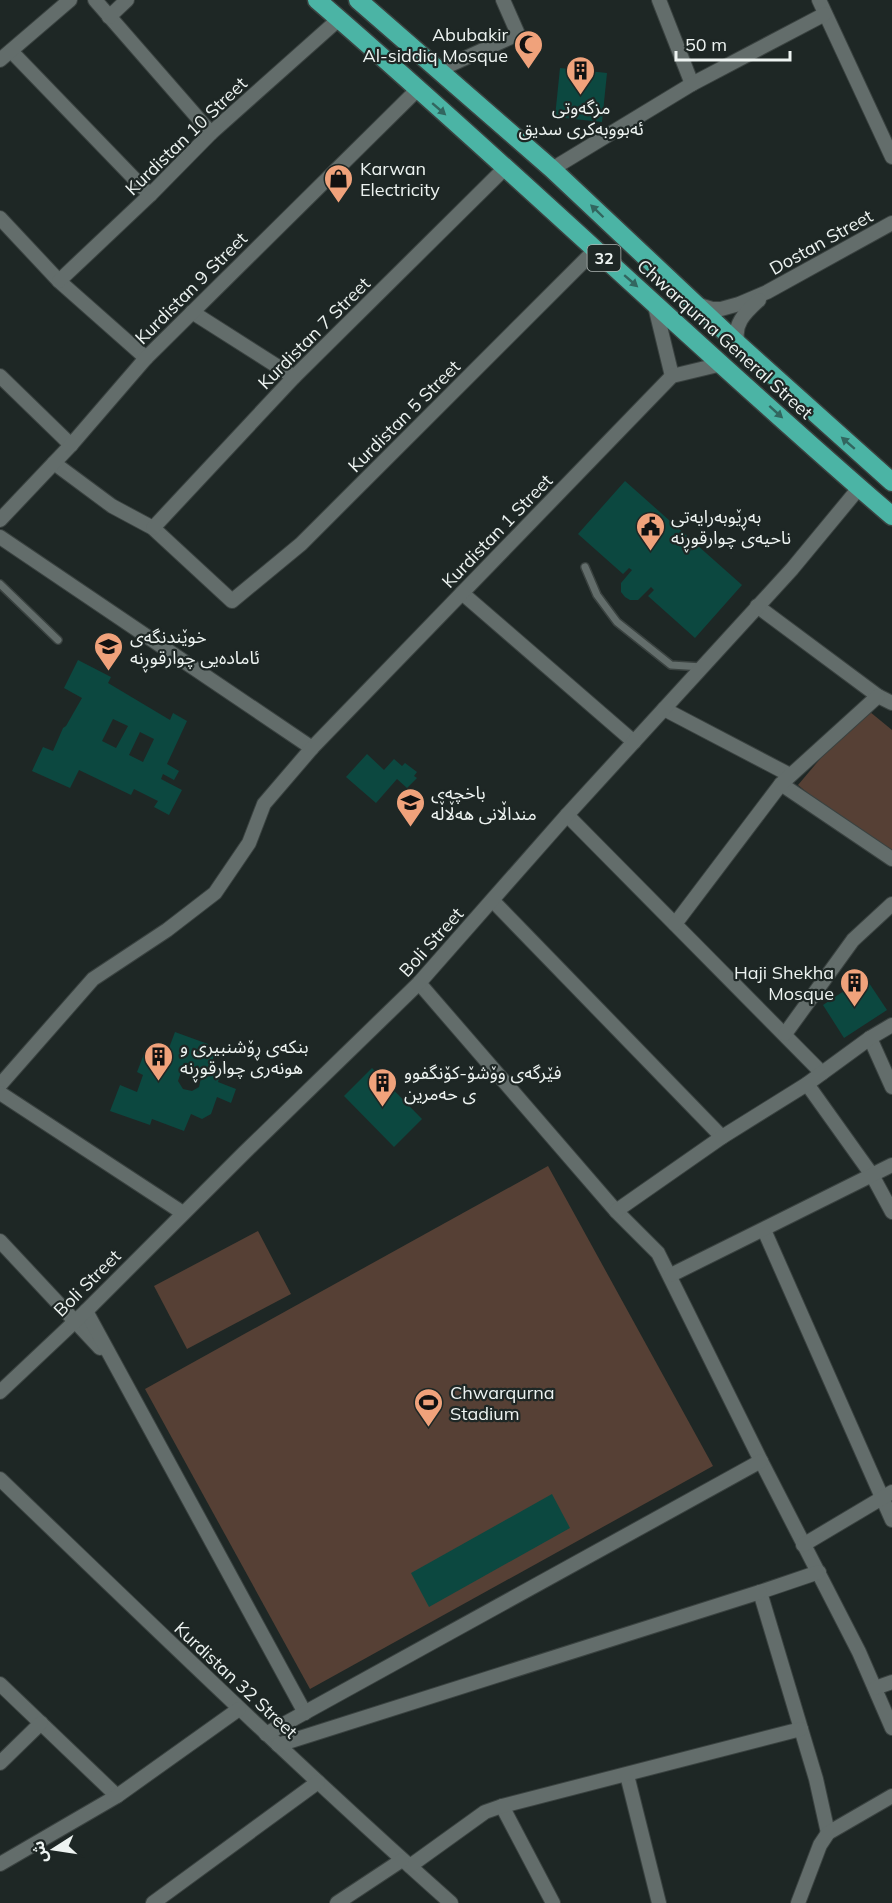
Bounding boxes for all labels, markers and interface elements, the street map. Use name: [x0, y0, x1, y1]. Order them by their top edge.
place label: Abubakir Al-siddiq Mosque: [363, 23, 508, 67]
scale bar: [676, 24, 790, 62]
mosque icon: Abubakir Al-siddiq Mosque: [513, 28, 545, 70]
text: 50 m: [685, 33, 727, 56]
building icon: مزگەوتی ئەبووبەکری سدیق: [565, 54, 597, 96]
street label: Kurdistan 10 Street: [120, 72, 252, 200]
place label: مزگەوتی ئەبووبەکری سدیق: [518, 96, 644, 140]
one-way arrow: [431, 102, 446, 115]
place label: Karwan Electricity: [360, 157, 440, 201]
shop icon: Karwan Electricity: [323, 162, 355, 204]
street label: Dostan Street: [765, 204, 877, 280]
one-way arrow: [590, 205, 604, 219]
street label: Kurdistan 9 Street: [130, 227, 252, 349]
road number: 32: [588, 245, 620, 271]
street label: Chwarqurna General Street: [632, 254, 818, 424]
street label: Kurdistan 7 Street: [253, 272, 375, 394]
one-way arrow: [623, 274, 638, 287]
street label: Kurdistan 5 Street: [343, 355, 465, 477]
one-way arrow: [768, 405, 783, 419]
one-way arrow: [841, 437, 856, 450]
street label: Kurdistan 1 Street: [437, 469, 557, 593]
place label: بەڕێوبەرایەتی ناحیەی چوارقوڕنە: [671, 505, 791, 552]
public building icon: بەڕێوبەرایەتی ناحیەی چوارقوڕنە: [634, 510, 666, 552]
place label: خوێندنگەی ئامادەیی چوارقوڕنە: [130, 625, 260, 672]
school or university icon: خوێندنگەی ئامادەیی چوارقوڕنە: [93, 630, 125, 672]
place label: باخچەی منداڵانی هەڵاڵە: [431, 781, 537, 825]
school or university icon: باخچەی منداڵانی هەڵاڵە: [394, 786, 426, 828]
street label: Boli Street: [394, 903, 468, 981]
place label: Haji Shekha Mosque: [734, 961, 834, 1005]
building icon: Haji Shekha Mosque: [839, 966, 871, 1008]
place label: بنکەی ڕۆشنبیری و هونەری چوارقوڕنە: [180, 1035, 309, 1082]
building icon: بنکەی ڕۆشنبیری و هونەری چوارقوڕنە: [143, 1040, 175, 1082]
place label: فێرگەی وۆشۆ-کۆنگفوو ی حەمرین: [404, 1061, 561, 1105]
building icon: فێرگەی وۆشۆ-کۆنگفوو ی حەمرین: [367, 1066, 399, 1108]
street label: Boli Street: [49, 1245, 125, 1321]
place label: Chwarqurna Stadium: [450, 1381, 555, 1425]
sports icon: Chwarqurna Stadium: [413, 1386, 445, 1428]
street label: Kurdistan 32 Street: [170, 1617, 302, 1743]
north arrow: [24, 1819, 84, 1879]
text: ش: [27, 1839, 51, 1865]

